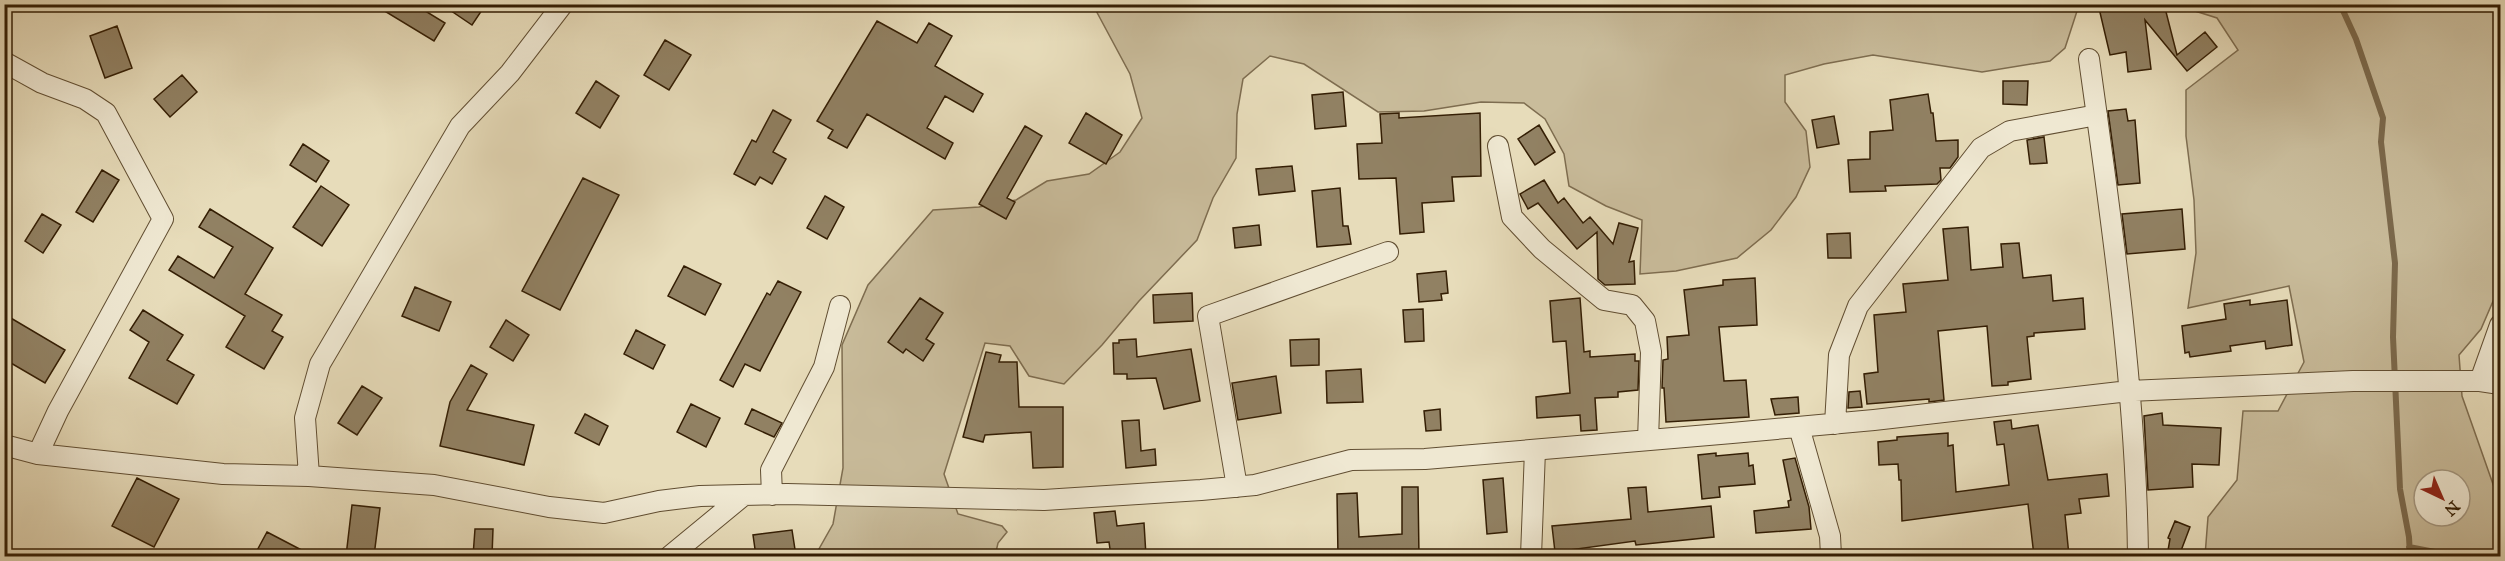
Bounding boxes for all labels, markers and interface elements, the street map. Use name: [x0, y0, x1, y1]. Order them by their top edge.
north arrow: [2412, 468, 2472, 528]
text: N: [2440, 497, 2464, 520]

